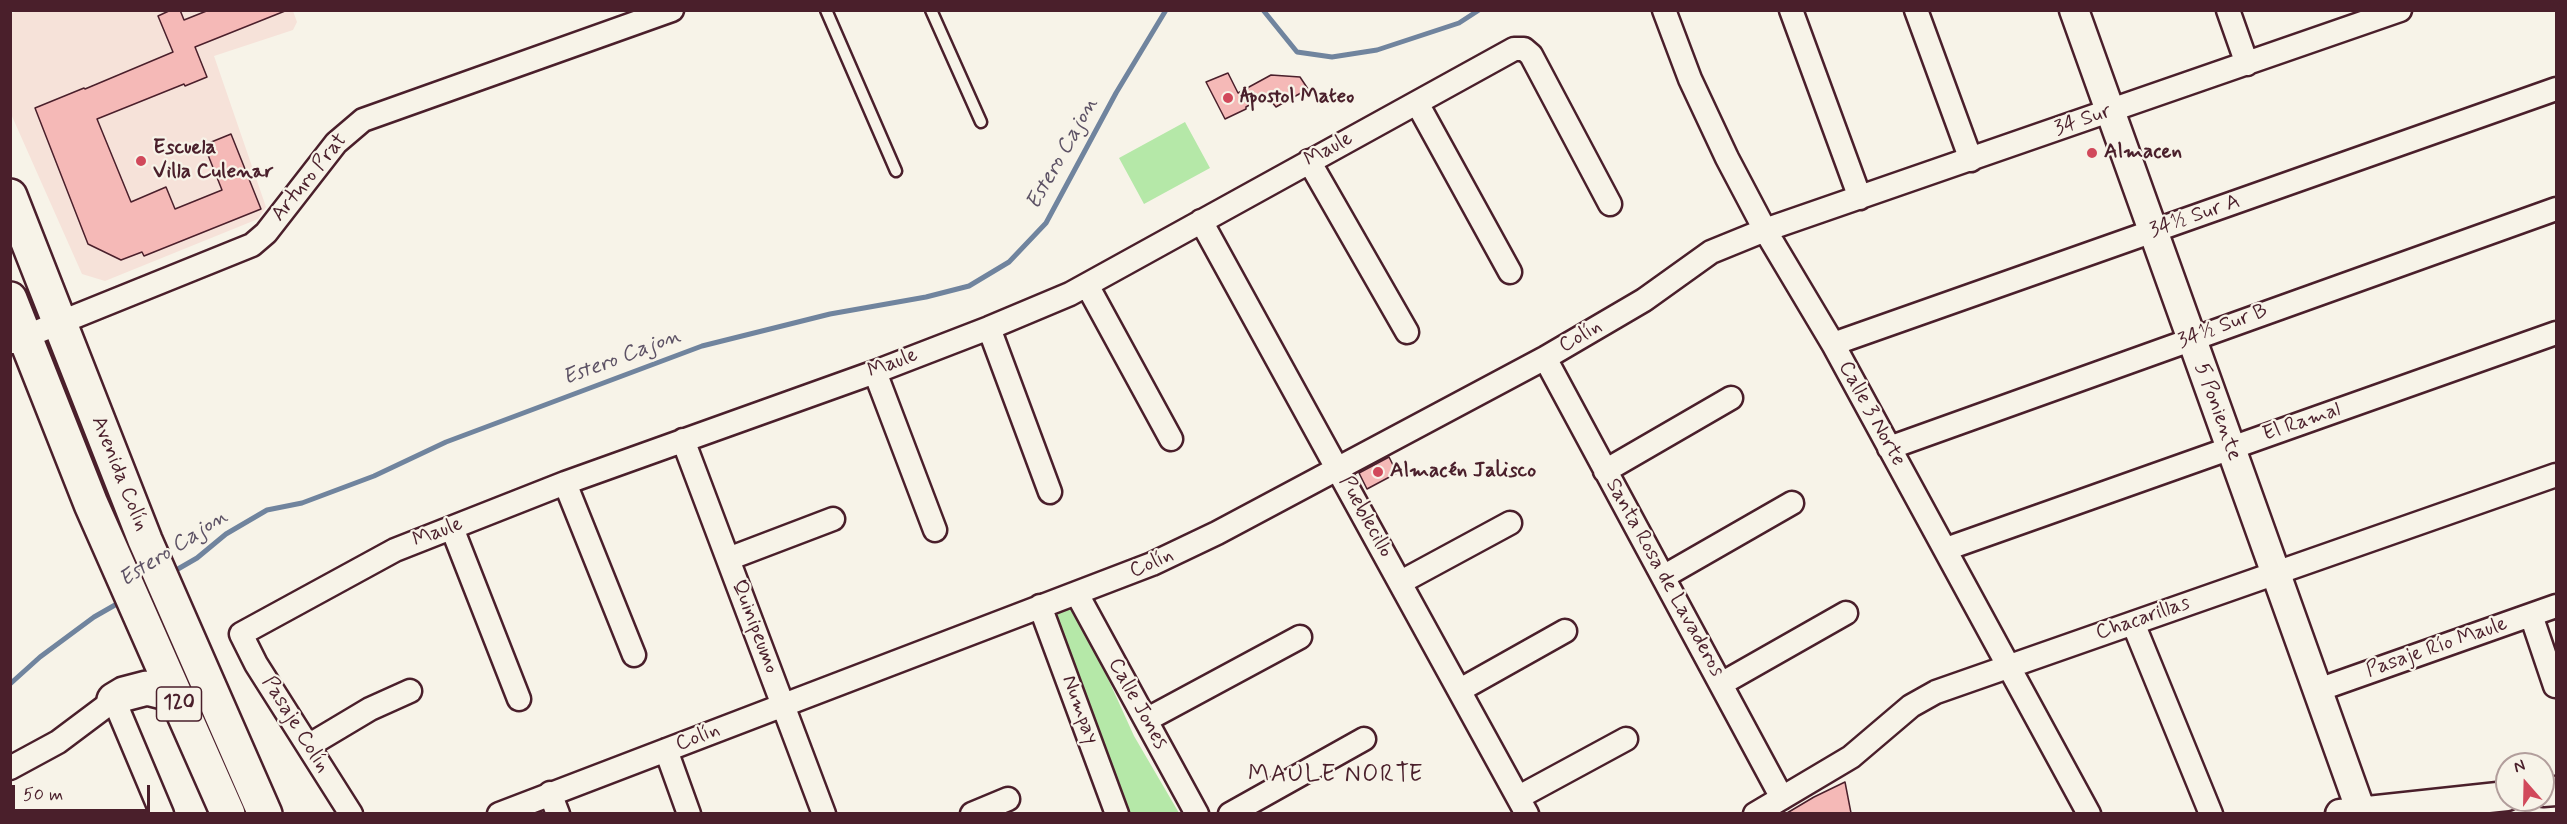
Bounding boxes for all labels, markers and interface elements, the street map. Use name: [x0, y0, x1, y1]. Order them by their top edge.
place label: Apostol Mateo: [1240, 85, 1354, 111]
marker: Apostol Mateo: [1221, 91, 1235, 105]
water label: Estero Cajon: [1021, 93, 1105, 215]
street label: 34 Sur: [2051, 100, 2115, 142]
street label: Maule: [1300, 126, 1358, 174]
street label: Arturo Prat: [267, 129, 353, 227]
place label: Escuela Villa Culenar: [153, 136, 274, 186]
place label: Almacen: [2104, 140, 2182, 166]
marker: Almacen: [2085, 146, 2099, 160]
marker: Escuela Villa Culenar: [134, 154, 148, 168]
street label: 34½ Sur A: [2146, 190, 2244, 244]
street label: 34½ Sur B: [2175, 299, 2271, 355]
street label: Colín: [1555, 315, 1607, 359]
water label: Estero Cajon: [559, 323, 685, 393]
street label: Maule: [864, 343, 922, 385]
street label: Calle 3 Norte: [1832, 357, 1910, 471]
street label: 5 Poniente: [2188, 360, 2246, 464]
street label: El Ramal: [2260, 398, 2344, 448]
street label: Avenida Colín: [85, 413, 153, 535]
place label: Almacén Jalisco: [1390, 459, 1536, 485]
marker: Almacén Jalisco: [1371, 465, 1385, 479]
street label: Pueblecillo: [1332, 472, 1398, 562]
street label: Santa Rosa de Lavaderos: [1599, 475, 1729, 681]
water label: Estero Cajon: [115, 504, 233, 594]
street label: Maule: [409, 512, 467, 554]
street label: Colín: [1126, 543, 1178, 585]
street label: Quinipeumo: [725, 577, 783, 677]
street label: Chacarillas: [2093, 591, 2193, 647]
street label: Pasaje Río Maule: [2363, 612, 2511, 684]
street label: Calle Jones: [1102, 654, 1172, 754]
street label: Pasaje Colín: [255, 672, 335, 778]
street label: Numpay: [1055, 672, 1103, 748]
road number: 120: [156, 687, 201, 721]
street label: Colín: [672, 718, 724, 758]
north arrow: [2495, 752, 2555, 812]
text: N: [2511, 755, 2528, 778]
district label: MAULE NORTE: [1246, 762, 1426, 790]
scale bar: [15, 773, 153, 811]
text: 50 m: [23, 783, 63, 807]

